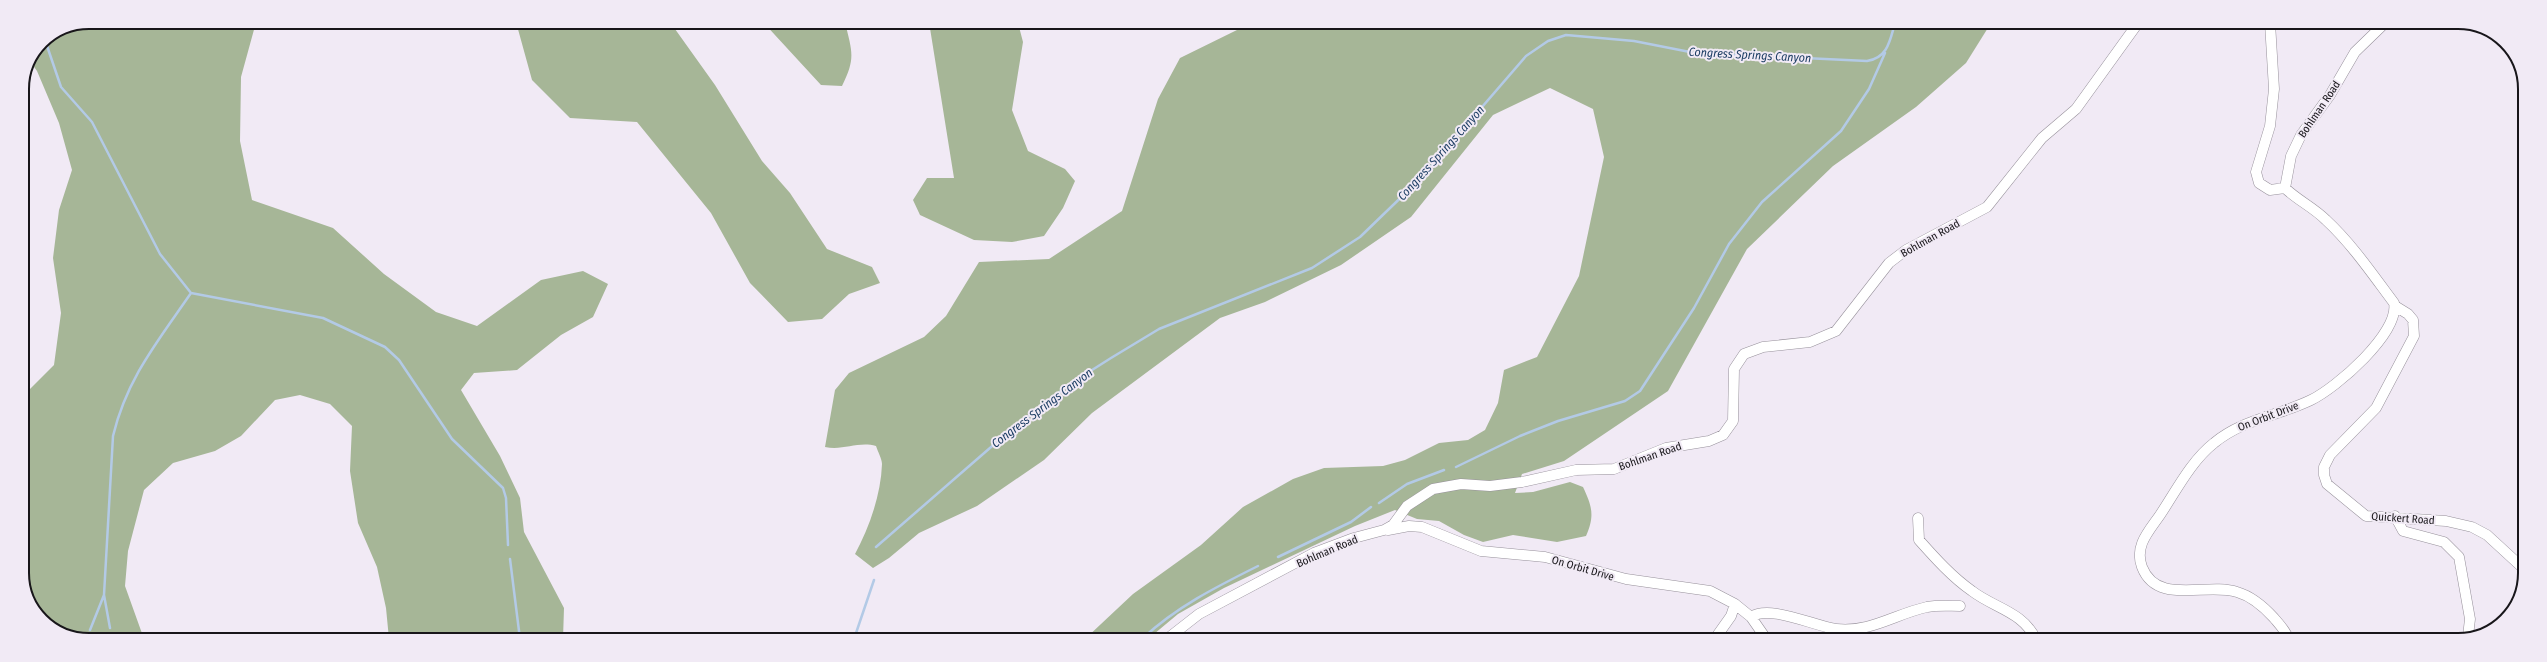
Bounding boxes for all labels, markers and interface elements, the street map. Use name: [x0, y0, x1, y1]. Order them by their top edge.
water label: Congress Springs Canyon: [1688, 45, 1812, 65]
street label: Bohlman Road: [2296, 78, 2343, 140]
water label: Congress Springs Canyon: [1395, 103, 1487, 203]
street label: Bohlman Road: [1898, 217, 1962, 260]
water label: Congress Springs Canyon: [989, 365, 1095, 451]
street label: On Orbit Drive: [2236, 399, 2300, 434]
street label: Bohlman Road: [1617, 440, 1683, 473]
street label: Quickert Road: [2371, 510, 2435, 527]
street label: Bohlman Road: [1294, 533, 1360, 570]
street label: On Orbit Drive: [1550, 553, 1615, 584]

